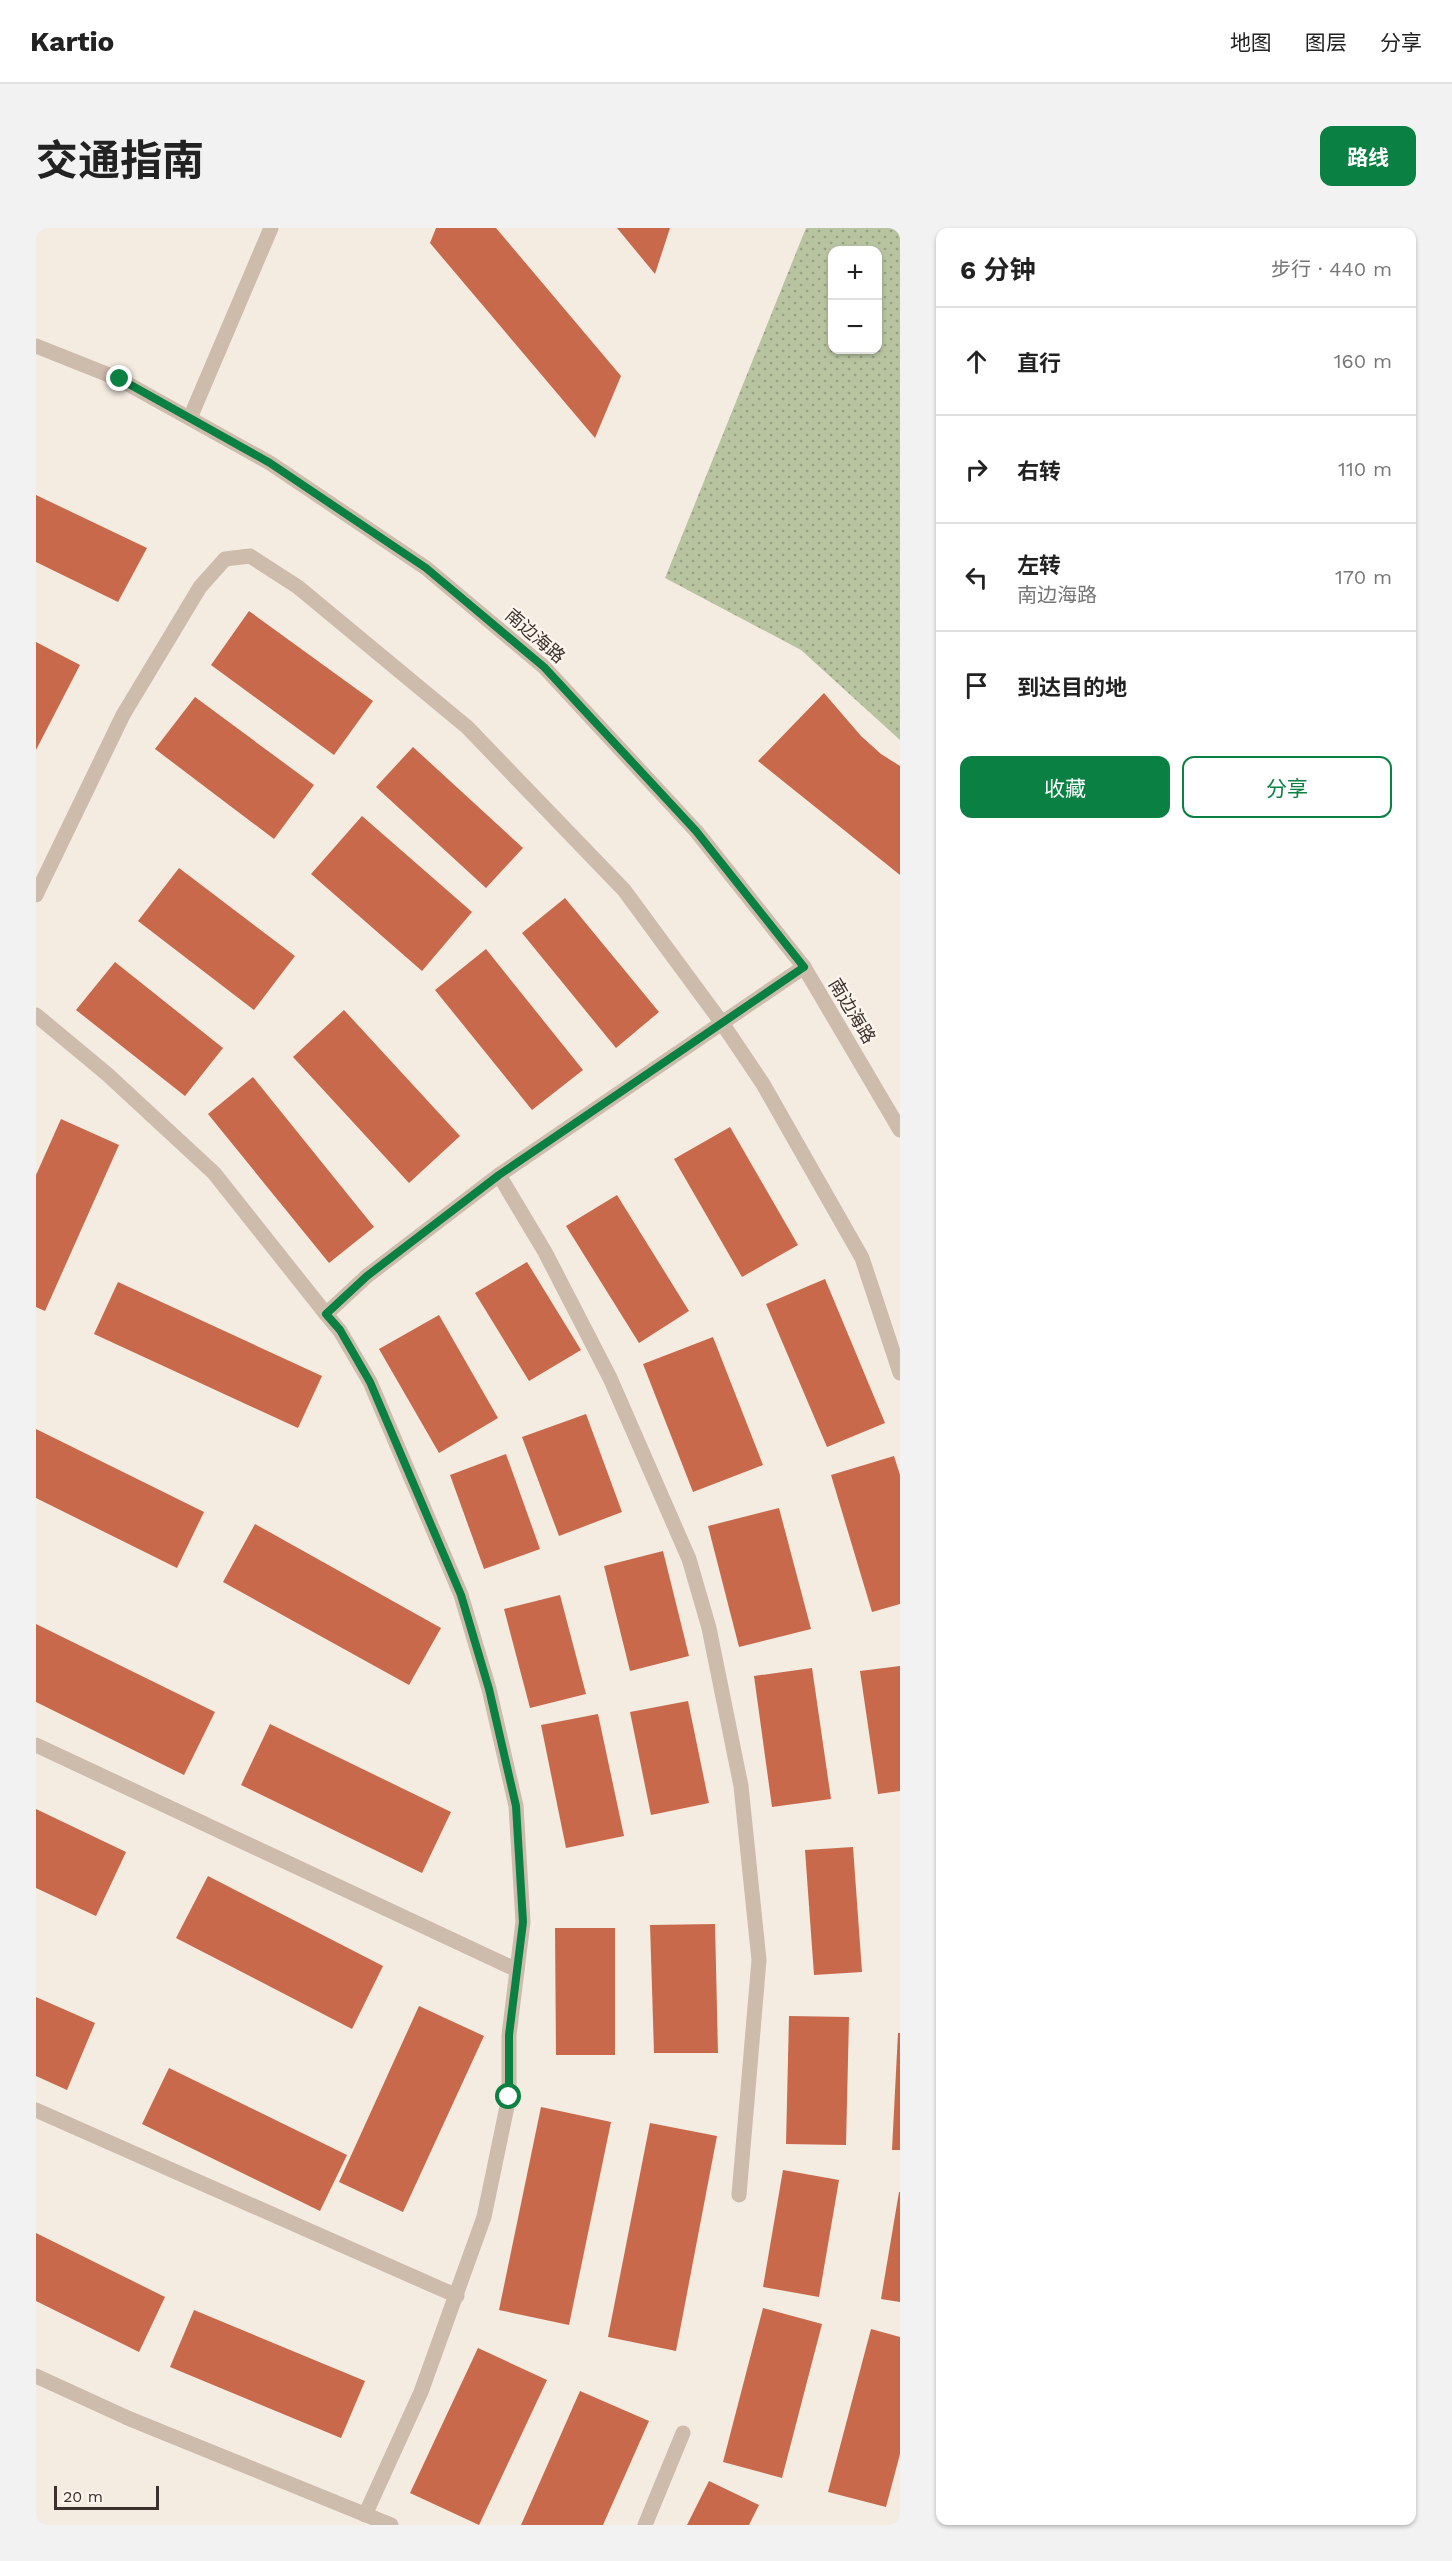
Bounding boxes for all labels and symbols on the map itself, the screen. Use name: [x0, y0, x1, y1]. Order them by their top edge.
route end: [106, 365, 132, 391]
street label: 南边海路: [501, 604, 569, 667]
street label: 南边海路: [825, 974, 880, 1047]
route start: [495, 2083, 521, 2109]
scale bar: [54, 2483, 159, 2510]

